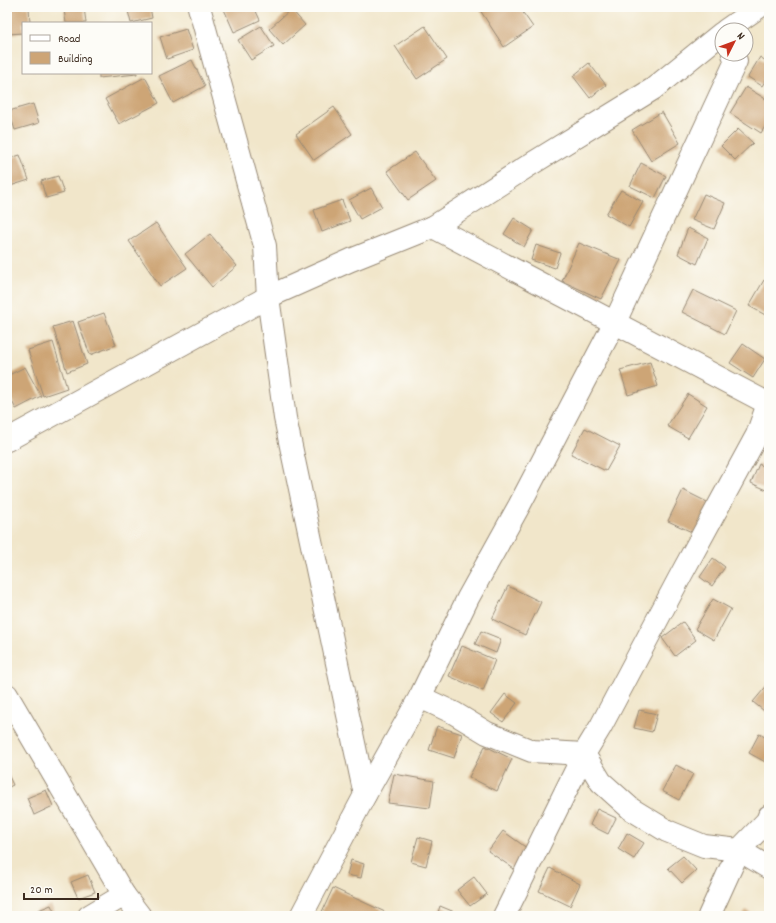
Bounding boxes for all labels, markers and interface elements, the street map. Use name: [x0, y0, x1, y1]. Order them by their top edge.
legend: [22, 22, 152, 74]
north arrow: [714, 22, 754, 62]
text: N: [732, 29, 748, 44]
text: Road: [58, 31, 80, 48]
text: Building: [58, 51, 93, 68]
scale bar: [24, 875, 98, 901]
text: 20 m: [30, 882, 53, 899]

